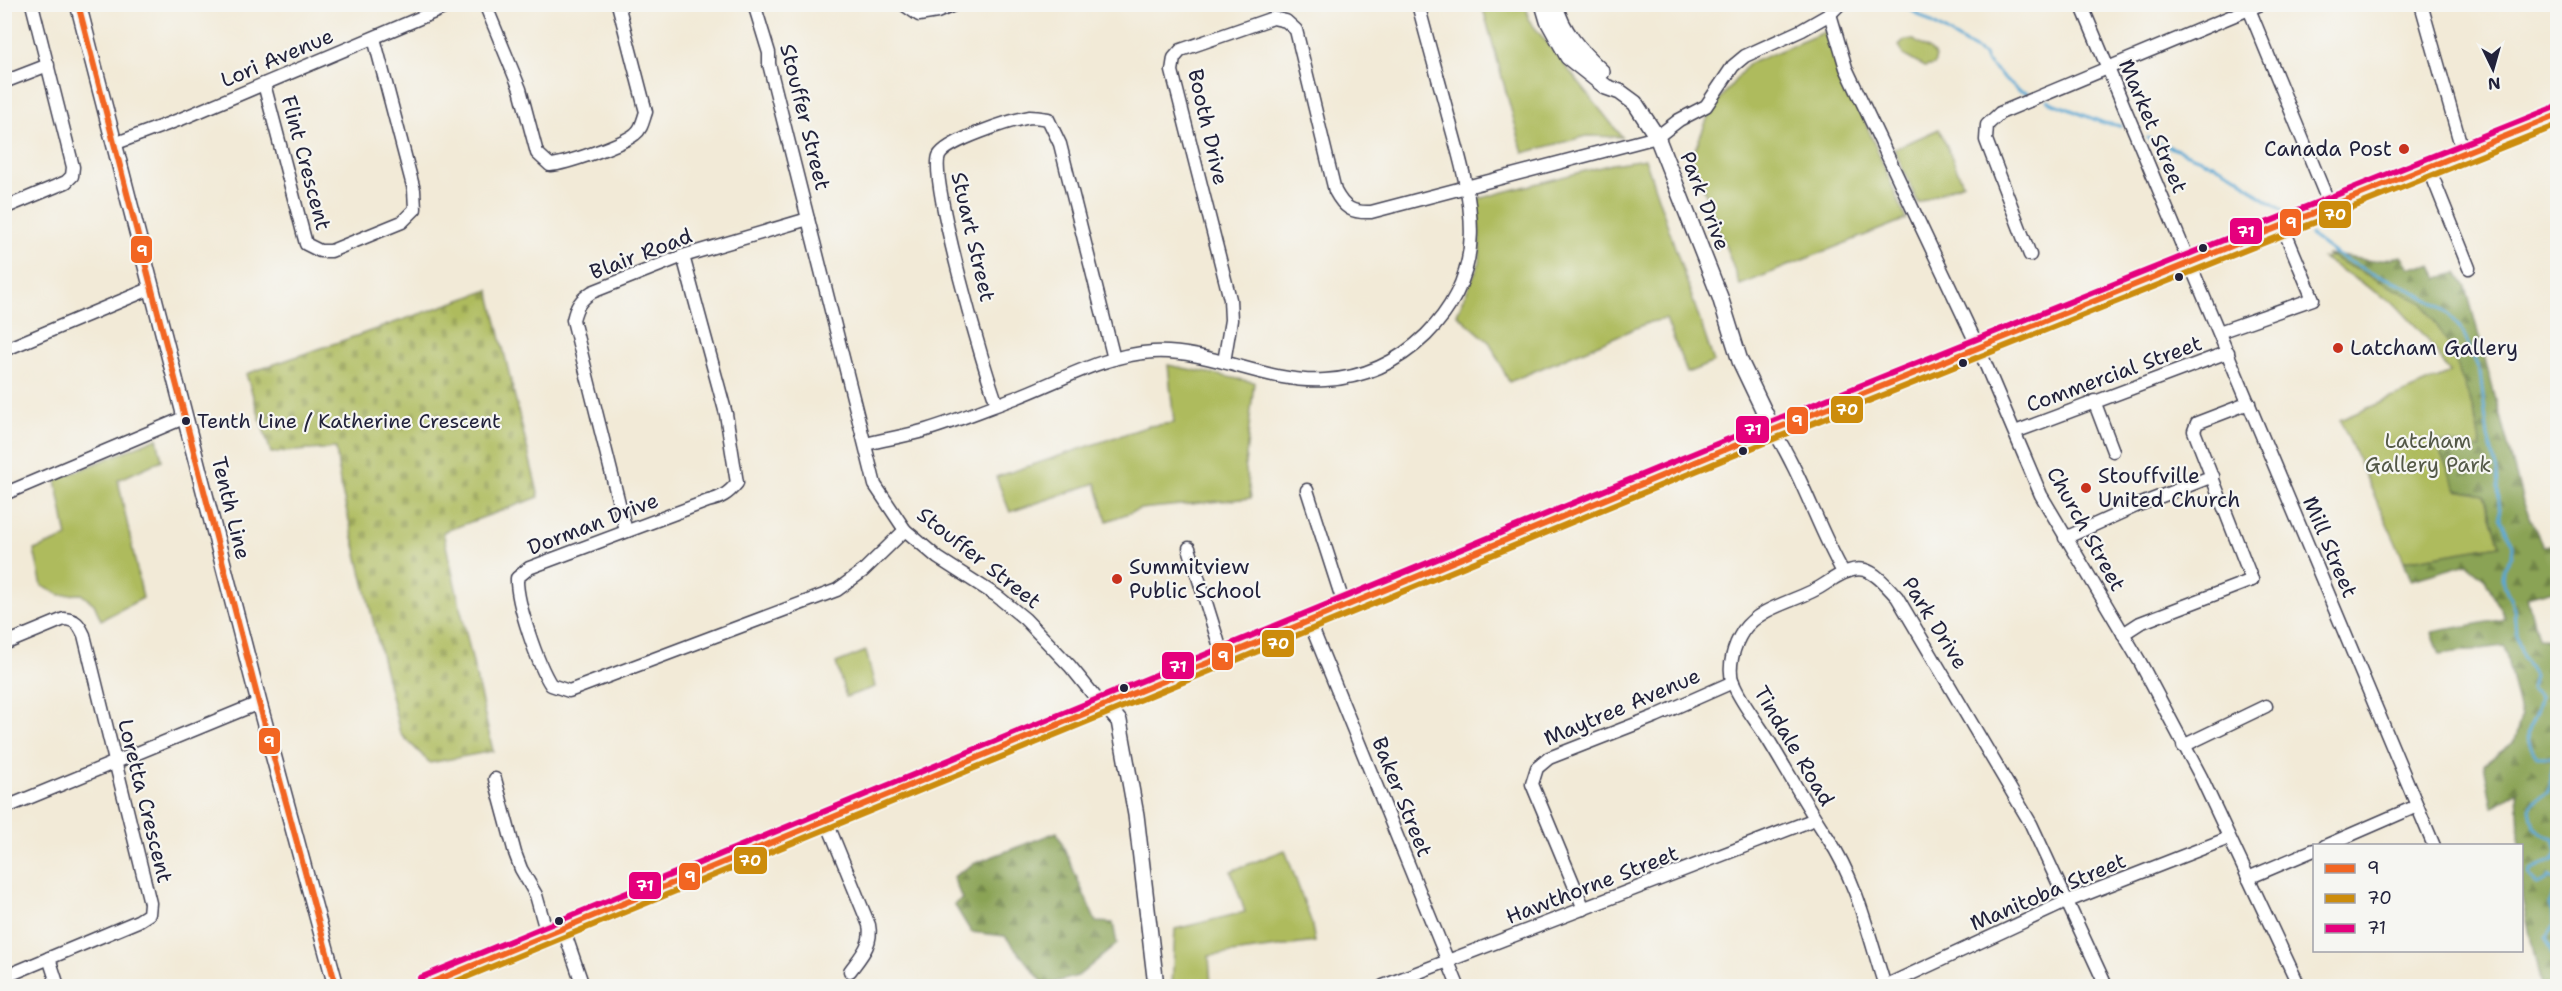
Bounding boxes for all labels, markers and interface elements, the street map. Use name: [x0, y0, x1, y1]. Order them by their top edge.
street label: Lori Avenue: [216, 22, 338, 94]
north arrow: [2463, 39, 2523, 99]
street label: Stouffer Street: [773, 41, 837, 193]
street label: Market Street: [2112, 55, 2194, 197]
street label: Booth Drive: [1181, 66, 1235, 188]
text: N: [2487, 72, 2501, 94]
street label: Flint Crescent: [275, 92, 337, 234]
place label: Canada Post: [2264, 135, 2392, 163]
marker: Canada Post: [2397, 142, 2411, 156]
street label: Park Drive: [1673, 148, 1737, 254]
street label: Stuart Street: [944, 169, 1002, 305]
line badge: 70: [2318, 200, 2352, 229]
text: 70: [2324, 204, 2346, 225]
line badge: 9: [2279, 208, 2302, 237]
text: 9: [2285, 212, 2297, 233]
line badge: 71: [2229, 217, 2263, 245]
text: 71: [2237, 221, 2255, 242]
street label: Blair Road: [586, 222, 696, 286]
line badge: 9: [130, 235, 153, 264]
text: 9: [136, 240, 148, 261]
unlabelled marker: [2197, 242, 2209, 254]
unlabelled marker: [2173, 271, 2185, 283]
street label: Commercial Street: [2022, 329, 2206, 419]
place label: Latcham Gallery: [2350, 334, 2518, 362]
marker: Latcham Gallery: [2331, 341, 2345, 355]
unlabelled marker: [1957, 357, 1969, 369]
line badge: 70: [1830, 395, 1864, 424]
text: 70: [1836, 399, 1858, 420]
line badge: 9: [1786, 406, 1809, 435]
place label: Tenth Line / Katherine Crescent: [197, 408, 501, 434]
text: 9: [1791, 410, 1803, 431]
marker: Tenth Line / Katherine Crescent: [180, 415, 192, 427]
line badge: 71: [1735, 415, 1770, 444]
text: 71: [1744, 419, 1762, 440]
park label: Latcham Gallery Park: [2365, 427, 2491, 479]
unlabelled marker: [1737, 445, 1749, 457]
street label: Tenth Line: [205, 454, 257, 562]
street label: Church Street: [2040, 462, 2132, 596]
place label: Stouffville United Church: [2098, 462, 2240, 514]
marker: Stouffville United Church: [2079, 481, 2093, 495]
street label: Dorman Drive: [524, 486, 662, 562]
street label: Mill Street: [2296, 492, 2364, 602]
street label: Stouffer Street: [911, 501, 1047, 615]
place label: Summitview Public School: [1129, 553, 1262, 605]
marker: Summitview Public School: [1110, 572, 1124, 586]
street label: Park Drive: [1896, 572, 1974, 674]
line badge: 70: [1261, 629, 1295, 658]
text: 70: [1267, 633, 1289, 654]
line badge: 9: [1211, 642, 1234, 671]
text: 9: [1217, 646, 1229, 667]
line badge: 71: [1161, 651, 1195, 680]
text: 71: [1169, 656, 1187, 677]
street label: Maytree Avenue: [1540, 661, 1704, 753]
street label: Tindale Road: [1747, 681, 1841, 811]
unlabelled marker: [1118, 682, 1130, 694]
street label: Loretta Crescent: [111, 716, 179, 886]
line badge: 9: [258, 727, 281, 755]
text: 9: [263, 731, 275, 752]
street label: Baker Street: [1365, 733, 1439, 861]
street label: Hawthorne Street: [1502, 839, 1682, 931]
legend: [2313, 844, 2523, 952]
line badge: 70: [733, 846, 768, 875]
street label: Manitoba Street: [1966, 847, 2130, 937]
text: 70: [739, 850, 761, 871]
text: 9: [2367, 856, 2380, 880]
line badge: 9: [678, 862, 701, 891]
text: 9: [684, 866, 696, 887]
line badge: 71: [628, 871, 662, 900]
text: 71: [636, 875, 654, 896]
text: 70: [2367, 886, 2392, 910]
unlabelled marker: [553, 915, 565, 927]
text: 71: [2367, 916, 2386, 940]

